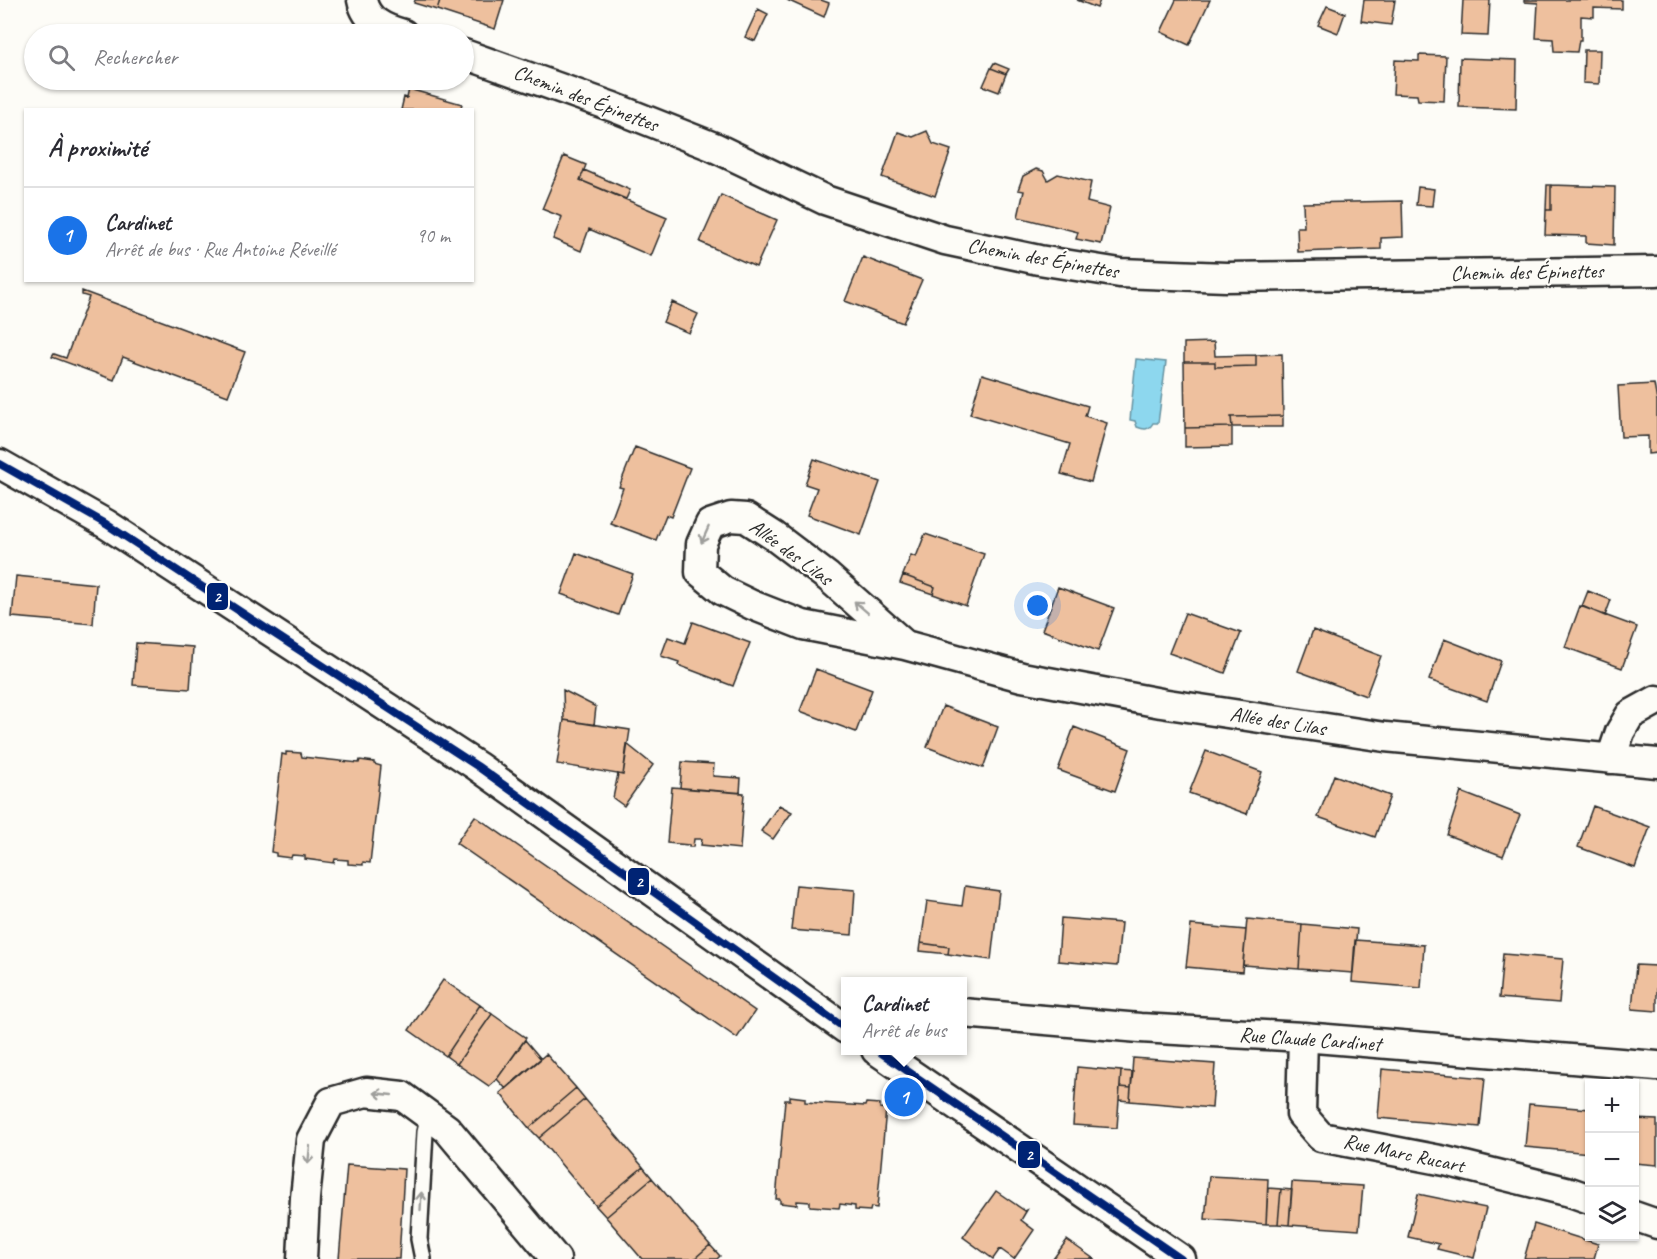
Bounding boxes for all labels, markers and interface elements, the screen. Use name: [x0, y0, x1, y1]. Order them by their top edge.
search box: [24, 24, 474, 90]
icon: search: [45, 41, 78, 74]
text: Rechercher: [93, 43, 177, 71]
street label: Chemin des Épinettes: [510, 59, 664, 138]
text: À proximité: [48, 131, 147, 164]
text: Cardinet: [105, 209, 171, 237]
text: 1: [63, 223, 72, 248]
text: 90 m: [416, 223, 450, 248]
street label: Chemin des Épinettes: [966, 232, 1122, 284]
text: Arrêt de bus · Rue Antoine Réveillé: [105, 237, 336, 262]
street label: Chemin des Épinettes: [1450, 258, 1605, 286]
street label: Allée des Lilas: [744, 513, 839, 592]
one-way arrow: [699, 525, 710, 543]
line badge: 2: [206, 582, 229, 611]
text: 2: [213, 587, 222, 607]
your location: [1023, 591, 1052, 620]
one-way arrow: [854, 600, 869, 614]
street label: Allée des Lilas: [1228, 701, 1329, 742]
line badge: 2: [627, 867, 650, 896]
text: 2: [635, 872, 644, 892]
popup: [841, 977, 967, 1055]
text: Cardinet: [862, 990, 928, 1018]
text: Arrêt de bus: [862, 1018, 946, 1043]
street label: Rue Claude Cardinet: [1238, 1021, 1385, 1057]
pin: 1: [884, 1074, 924, 1120]
map controls: [1585, 1079, 1639, 1241]
button: +: [1585, 1079, 1639, 1133]
one-way arrow: [373, 1088, 393, 1099]
street label: Rue Marc Rucart: [1341, 1128, 1469, 1179]
button: −: [1585, 1133, 1639, 1187]
line badge: 2: [1017, 1140, 1041, 1169]
one-way arrow: [303, 1145, 314, 1165]
text: 2: [1025, 1145, 1034, 1165]
button: layers: [1585, 1187, 1639, 1241]
one-way arrow: [416, 1191, 427, 1211]

